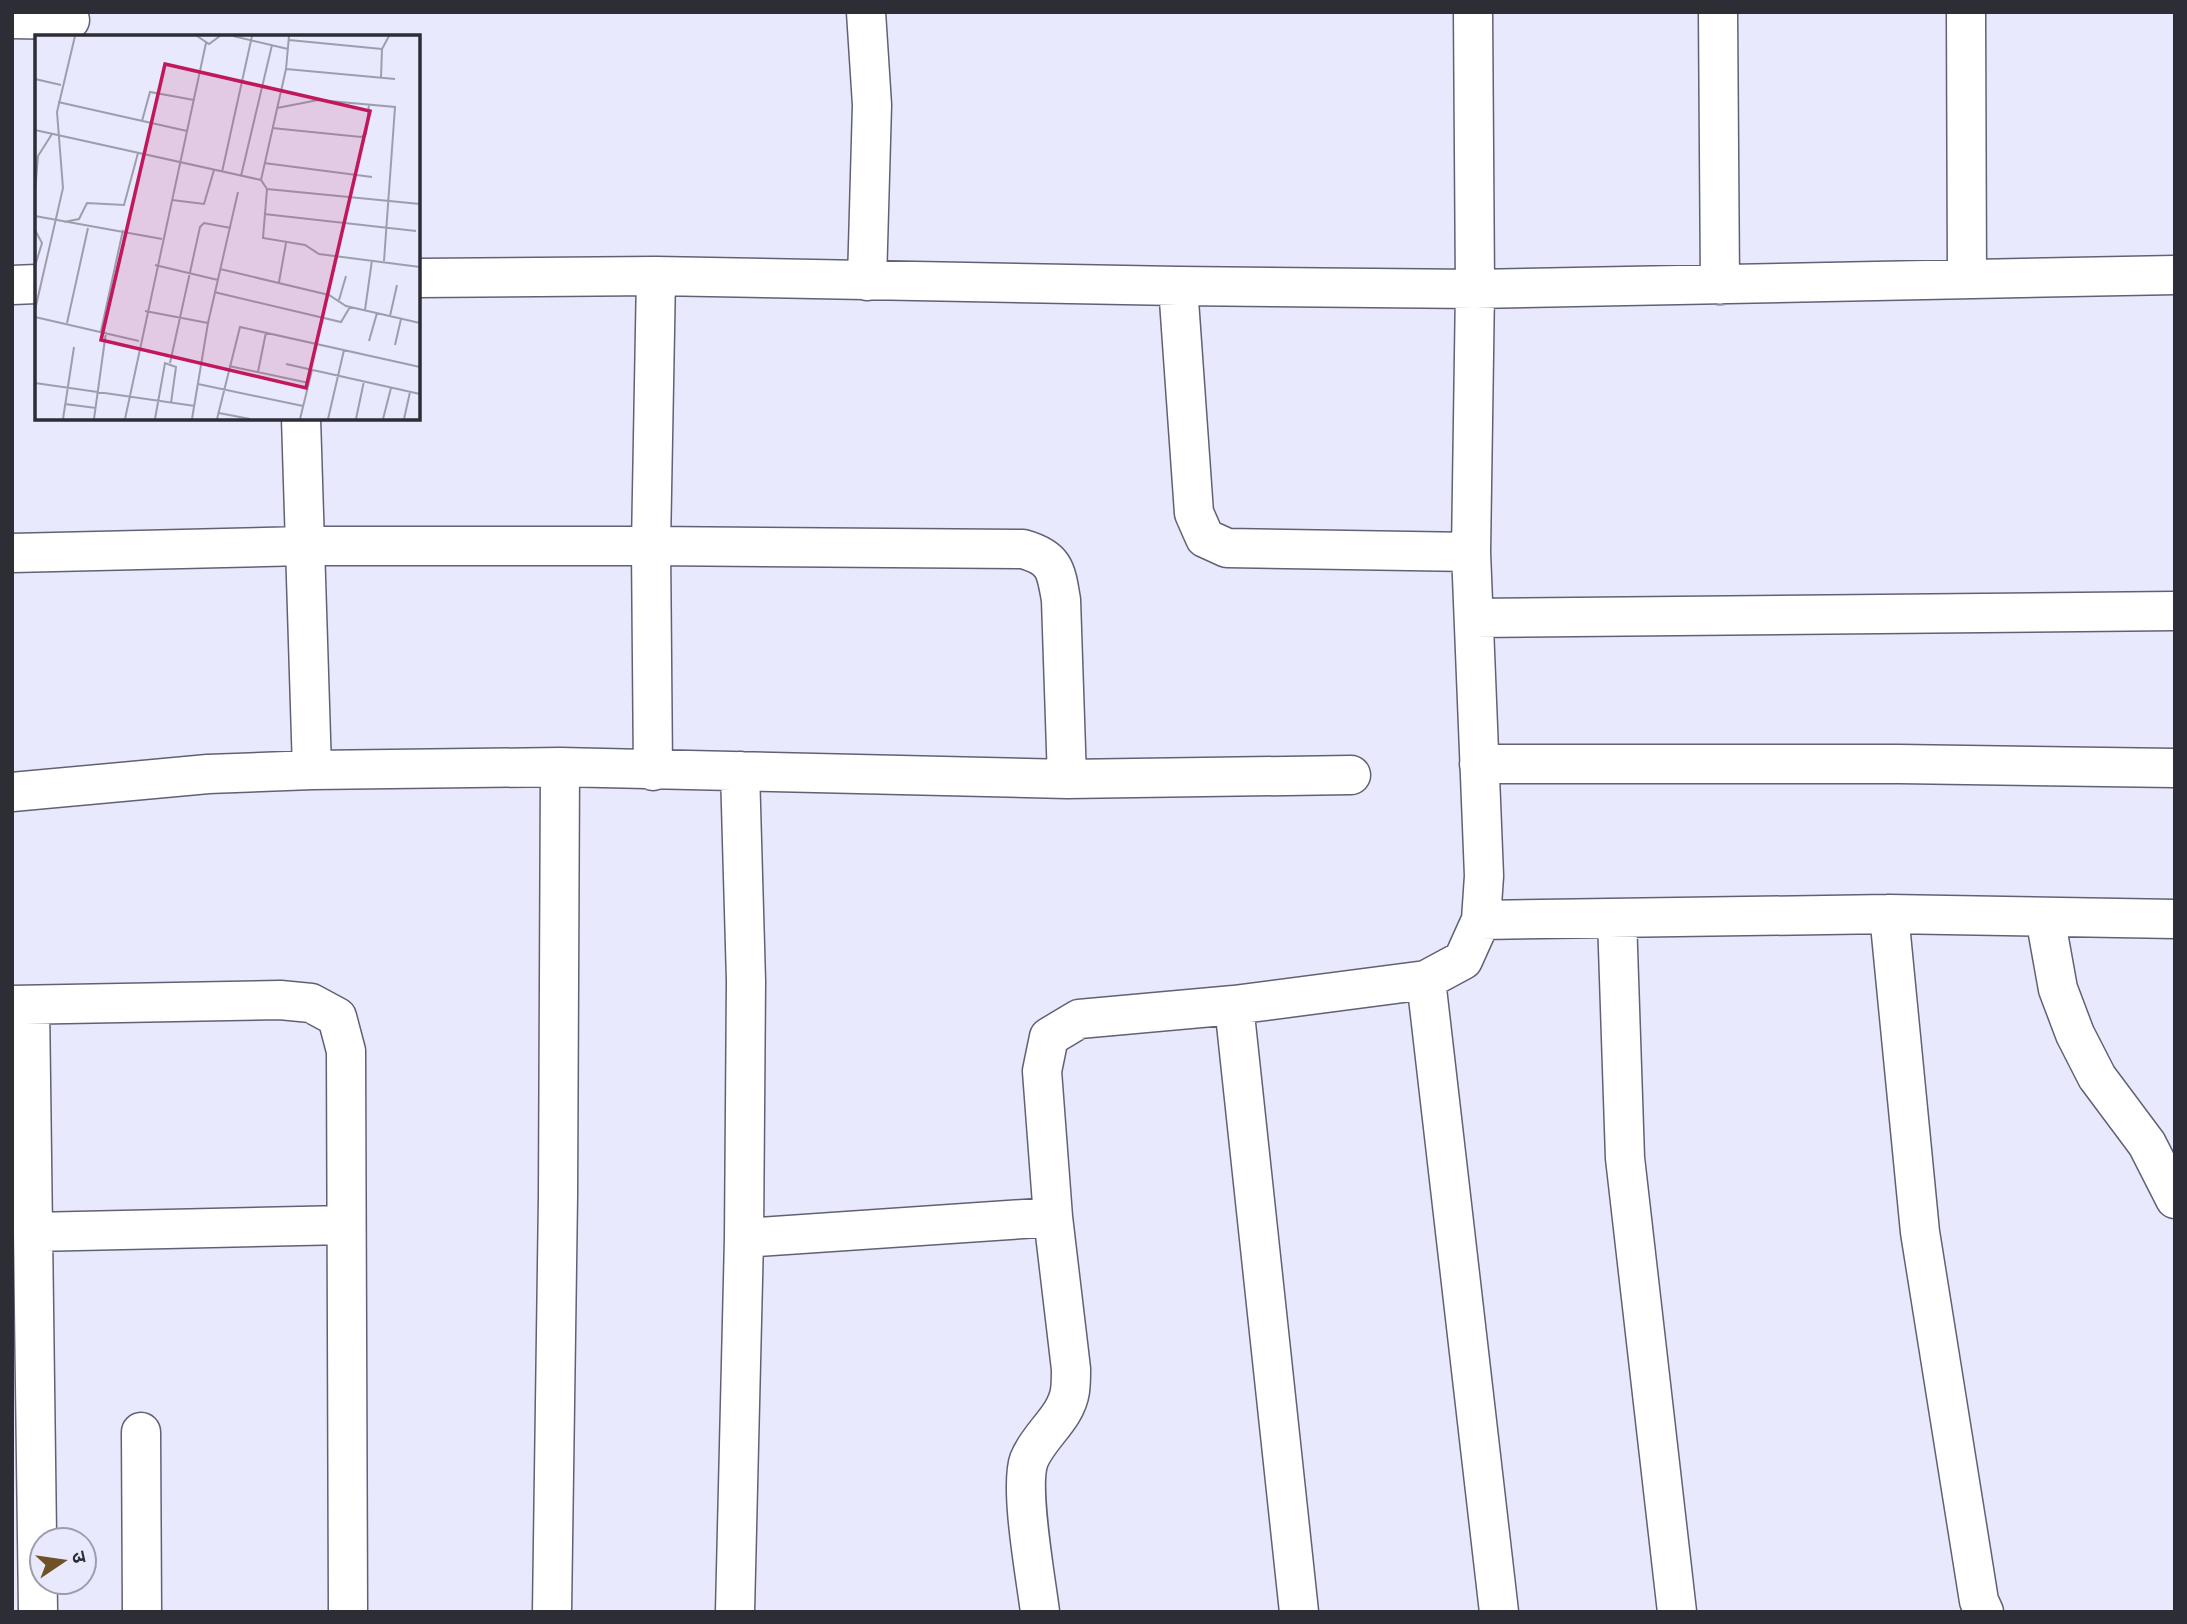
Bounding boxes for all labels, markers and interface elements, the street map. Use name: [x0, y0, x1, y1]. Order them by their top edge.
inset map: [35, 35, 420, 420]
north arrow: [28, 1526, 98, 1596]
text: उ: [67, 1549, 93, 1566]

